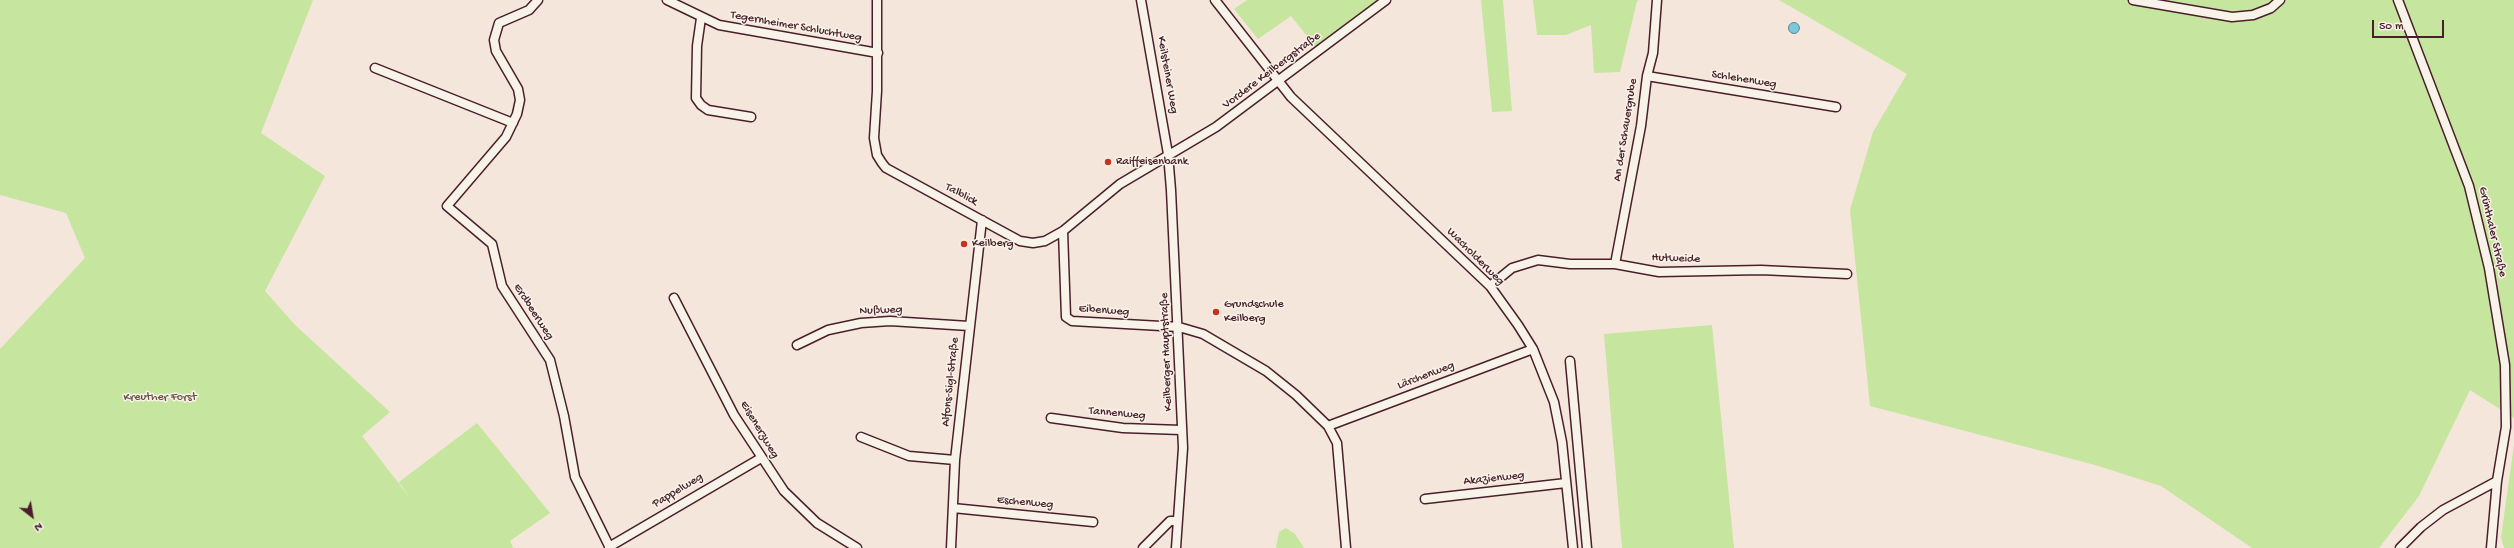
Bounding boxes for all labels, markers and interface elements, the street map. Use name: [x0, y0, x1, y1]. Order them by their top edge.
street label: Tegernheimer Schluchtweg: [729, 8, 863, 46]
scale bar: [2374, 12, 2446, 38]
text: 50 m: [2379, 20, 2404, 34]
street label: Vordere Keilbergstraße: [1220, 29, 1324, 113]
street label: Keilsteiner Weg: [1153, 35, 1181, 115]
street label: Schlehenweg: [1710, 68, 1778, 92]
street label: An der Schauergrube: [1611, 78, 1641, 182]
place label: Raiffeisenbank: [1116, 155, 1188, 169]
marker: Raiffeisenbank: [1103, 157, 1113, 167]
street label: Talblick: [942, 180, 980, 210]
street label: Grünthaler Straße: [2475, 186, 2509, 278]
street label: Wacholderweg: [1443, 225, 1507, 289]
place label: Keilberg: [972, 237, 1014, 251]
marker: Keilberg: [959, 239, 969, 249]
street label: Hutweide: [1651, 251, 1701, 267]
street label: Erdbeerweg: [510, 281, 556, 343]
street label: Keilberger Hauptstraße: [1158, 292, 1176, 412]
place label: Grundschule Keilberg: [1224, 298, 1284, 326]
street label: Eibenweg: [1078, 302, 1130, 320]
street label: Nußweg: [859, 303, 903, 319]
marker: Grundschule Keilberg: [1211, 307, 1221, 317]
street label: Alfons-Sigl-Straße: [939, 337, 963, 427]
street label: Lärchenweg: [1395, 359, 1457, 393]
park label: Kreuther Forst: [123, 391, 197, 405]
street label: Eisenerzweg: [736, 399, 782, 461]
street label: Tannenweg: [1088, 404, 1146, 424]
street label: Akazienweg: [1463, 469, 1525, 489]
street label: Pappelweg: [650, 470, 706, 512]
street label: Eschenweg: [996, 493, 1054, 513]
north arrow: [12, 496, 52, 536]
text: N: [32, 519, 44, 533]

